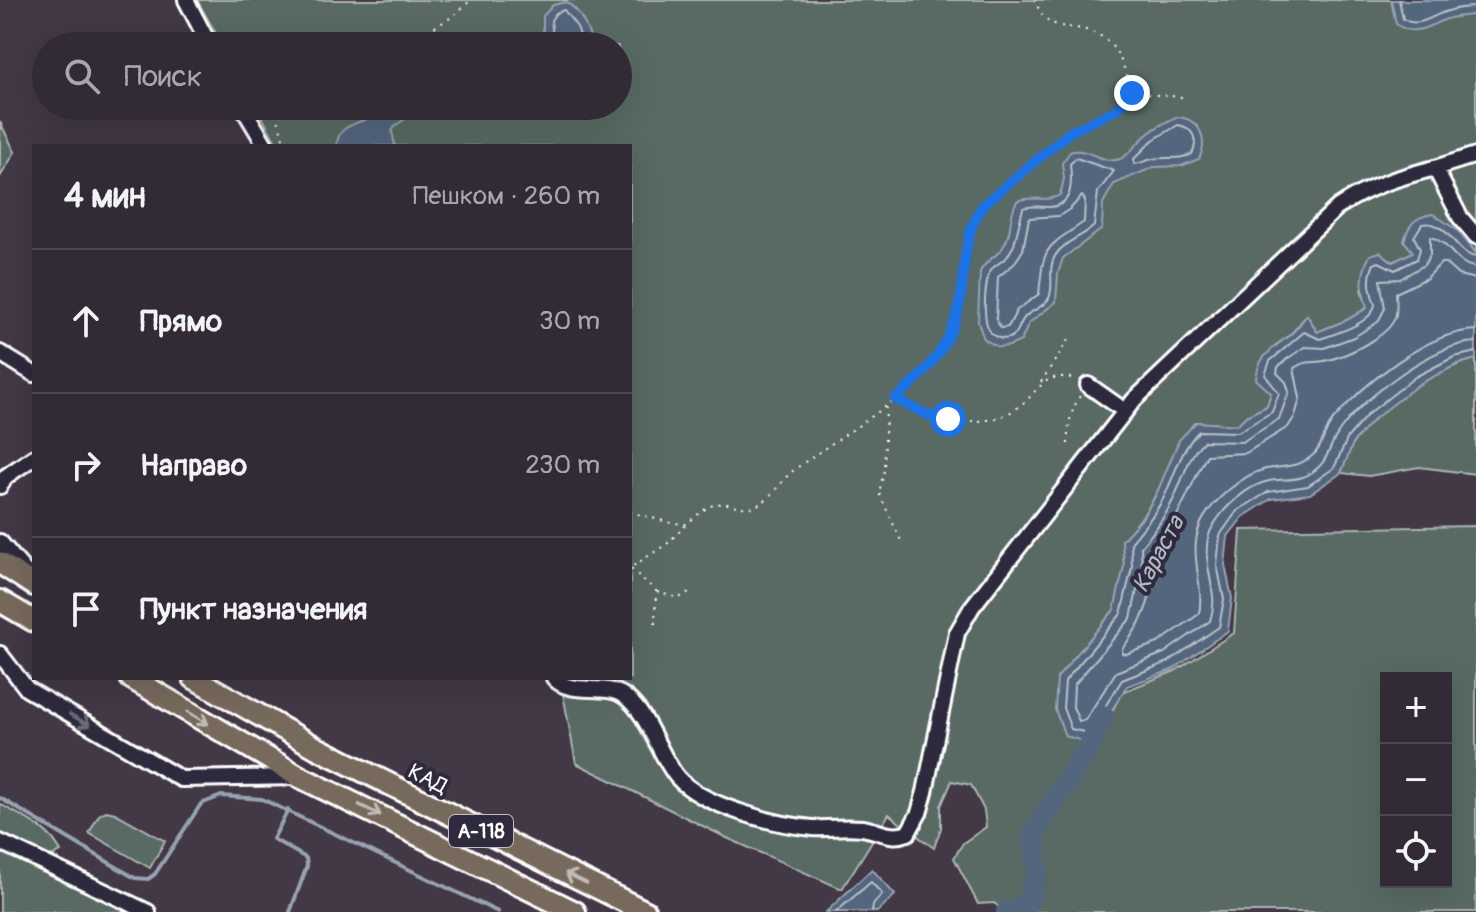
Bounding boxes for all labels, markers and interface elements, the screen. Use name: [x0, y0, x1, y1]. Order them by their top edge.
search box: [32, 32, 632, 120]
icon: search: [60, 54, 104, 98]
text: Поиск: [124, 58, 202, 95]
route end: [1114, 75, 1150, 111]
text: 4 мин: [64, 175, 146, 218]
text: Пешком · 260 m: [413, 180, 600, 212]
icon: ahead: [64, 299, 108, 343]
text: Прямо: [140, 303, 222, 340]
text: 30 m: [539, 305, 600, 337]
route start: [930, 401, 966, 437]
icon: right: [64, 443, 108, 487]
text: Направо: [140, 447, 247, 484]
text: 230 m: [525, 449, 600, 481]
water label: Караста: [1126, 509, 1191, 597]
icon: arrive: [64, 587, 108, 631]
text: Пункт назначения: [140, 591, 367, 628]
map controls: [1380, 672, 1452, 888]
button: +: [1380, 672, 1452, 744]
one-way arrow: [187, 710, 210, 726]
one-way arrow: [68, 712, 91, 728]
button: −: [1380, 744, 1452, 816]
street label: КАД: [403, 757, 452, 801]
one-way arrow: [358, 803, 382, 818]
road number: А-118: [449, 815, 513, 847]
button: locate: [1380, 816, 1452, 888]
one-way arrow: [564, 870, 588, 885]

